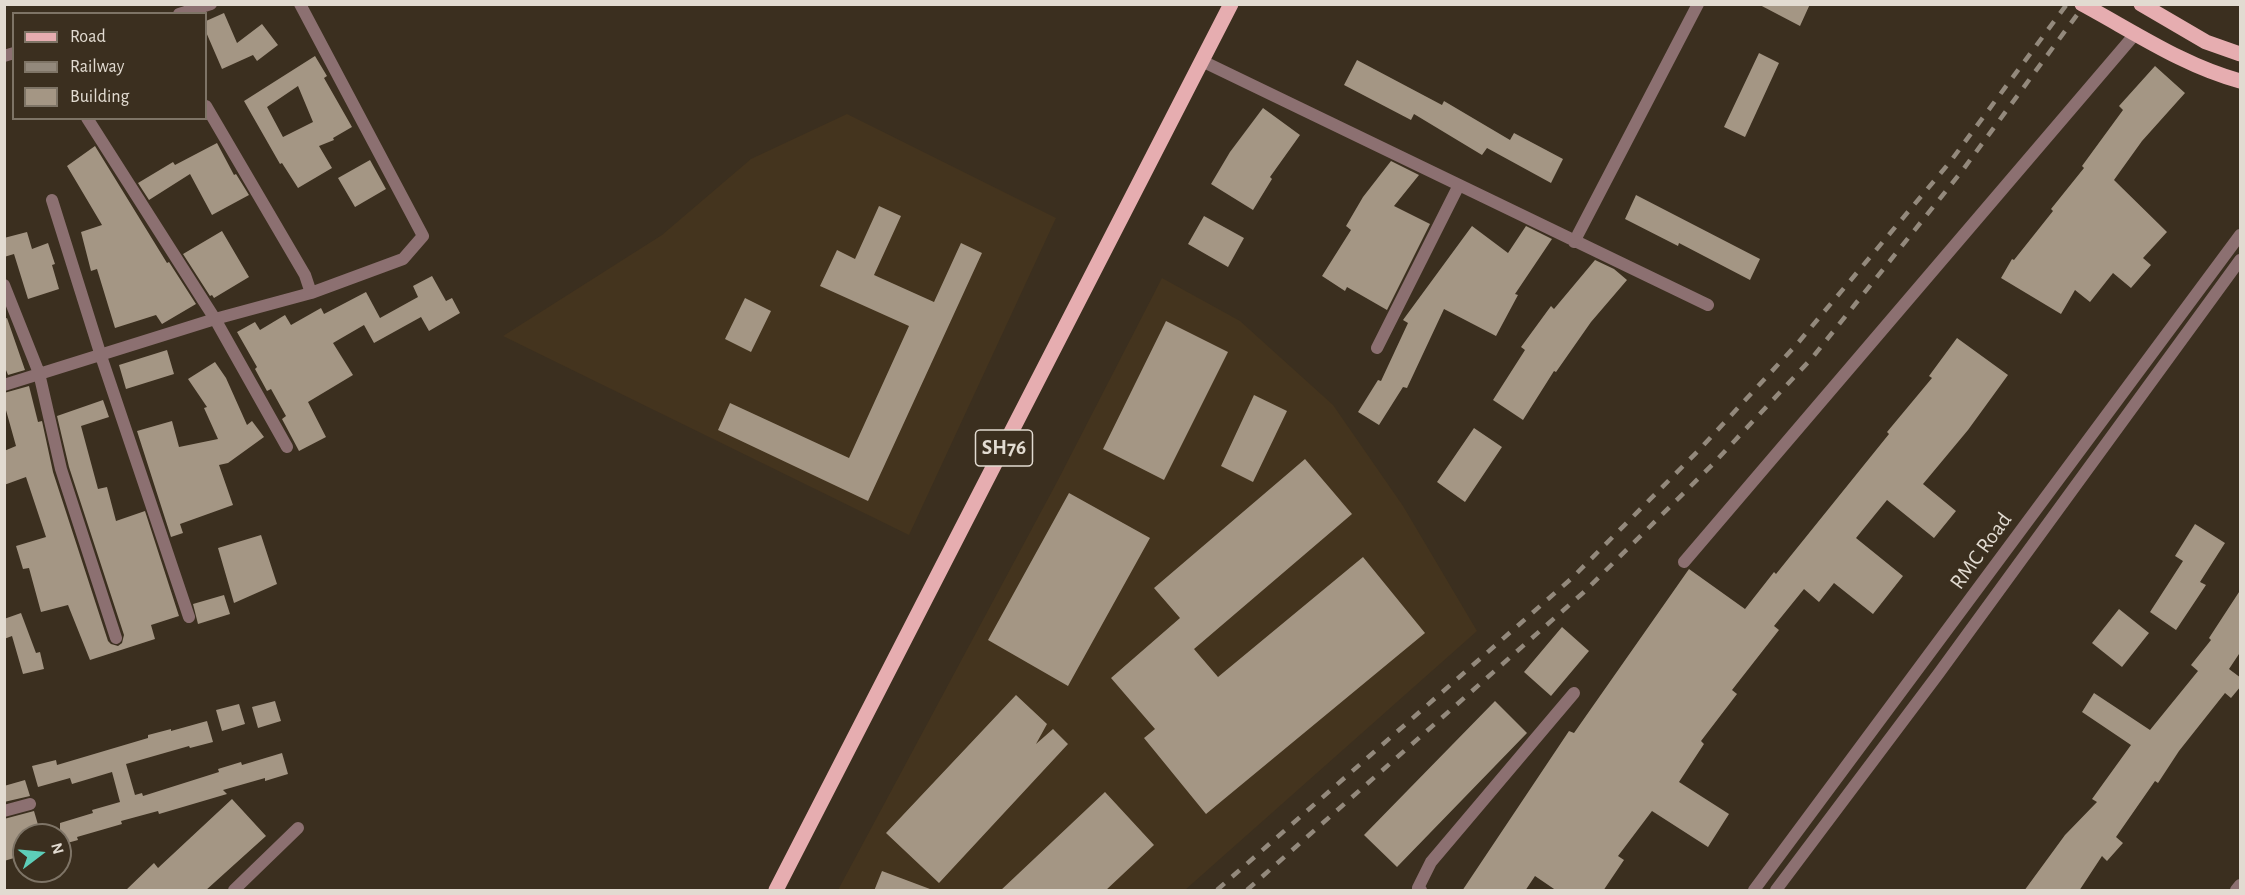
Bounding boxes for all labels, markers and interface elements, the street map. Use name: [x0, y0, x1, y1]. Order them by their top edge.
legend: [12, 12, 207, 120]
text: Road: [70, 28, 106, 46]
text: Railway: [70, 58, 124, 76]
text: Building: [70, 88, 129, 106]
road number: SH76: [976, 430, 1032, 466]
street label: RMC Road: [1944, 507, 2018, 595]
north arrow: [12, 823, 72, 883]
text: N: [48, 841, 67, 856]

